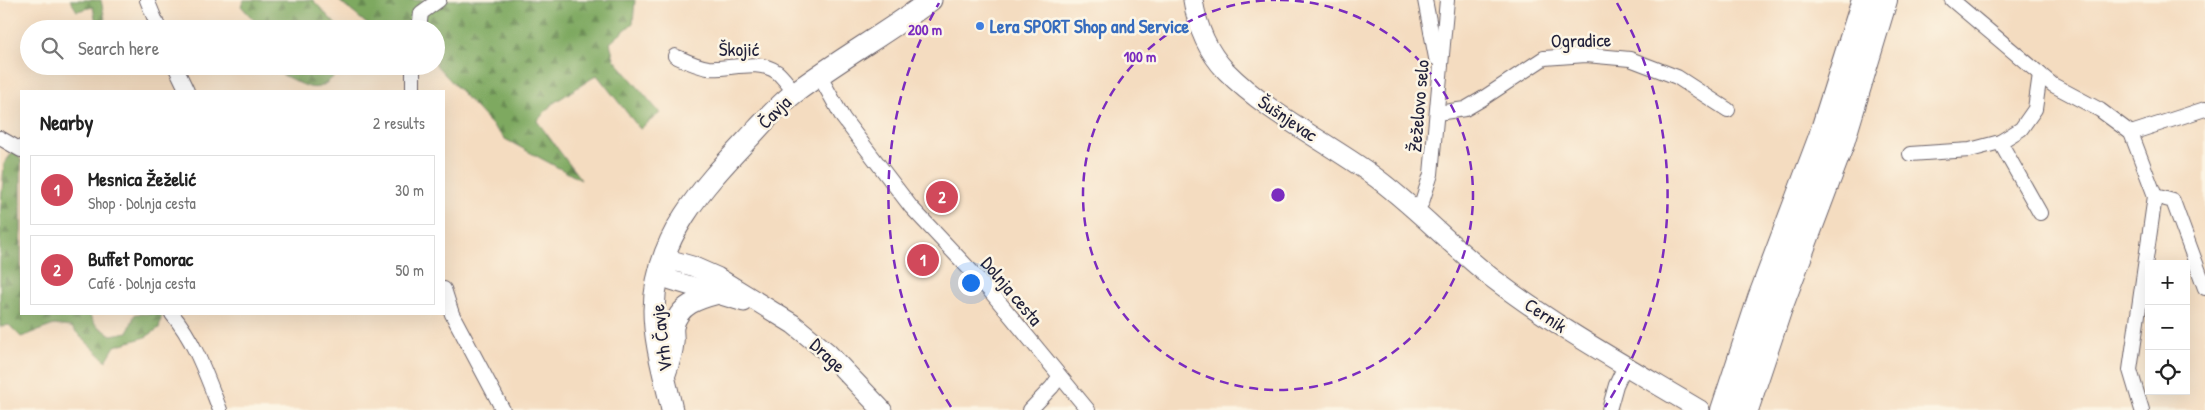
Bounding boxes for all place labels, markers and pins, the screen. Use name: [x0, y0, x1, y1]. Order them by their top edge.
place label: Lera SPORT Shop and Service: [990, 13, 1190, 40]
marker: Lera SPORT Shop and Service: [974, 20, 986, 32]
pin: 2: [926, 178, 958, 216]
centre of rings: [1269, 186, 1287, 204]
pin: 1: [907, 241, 939, 279]

